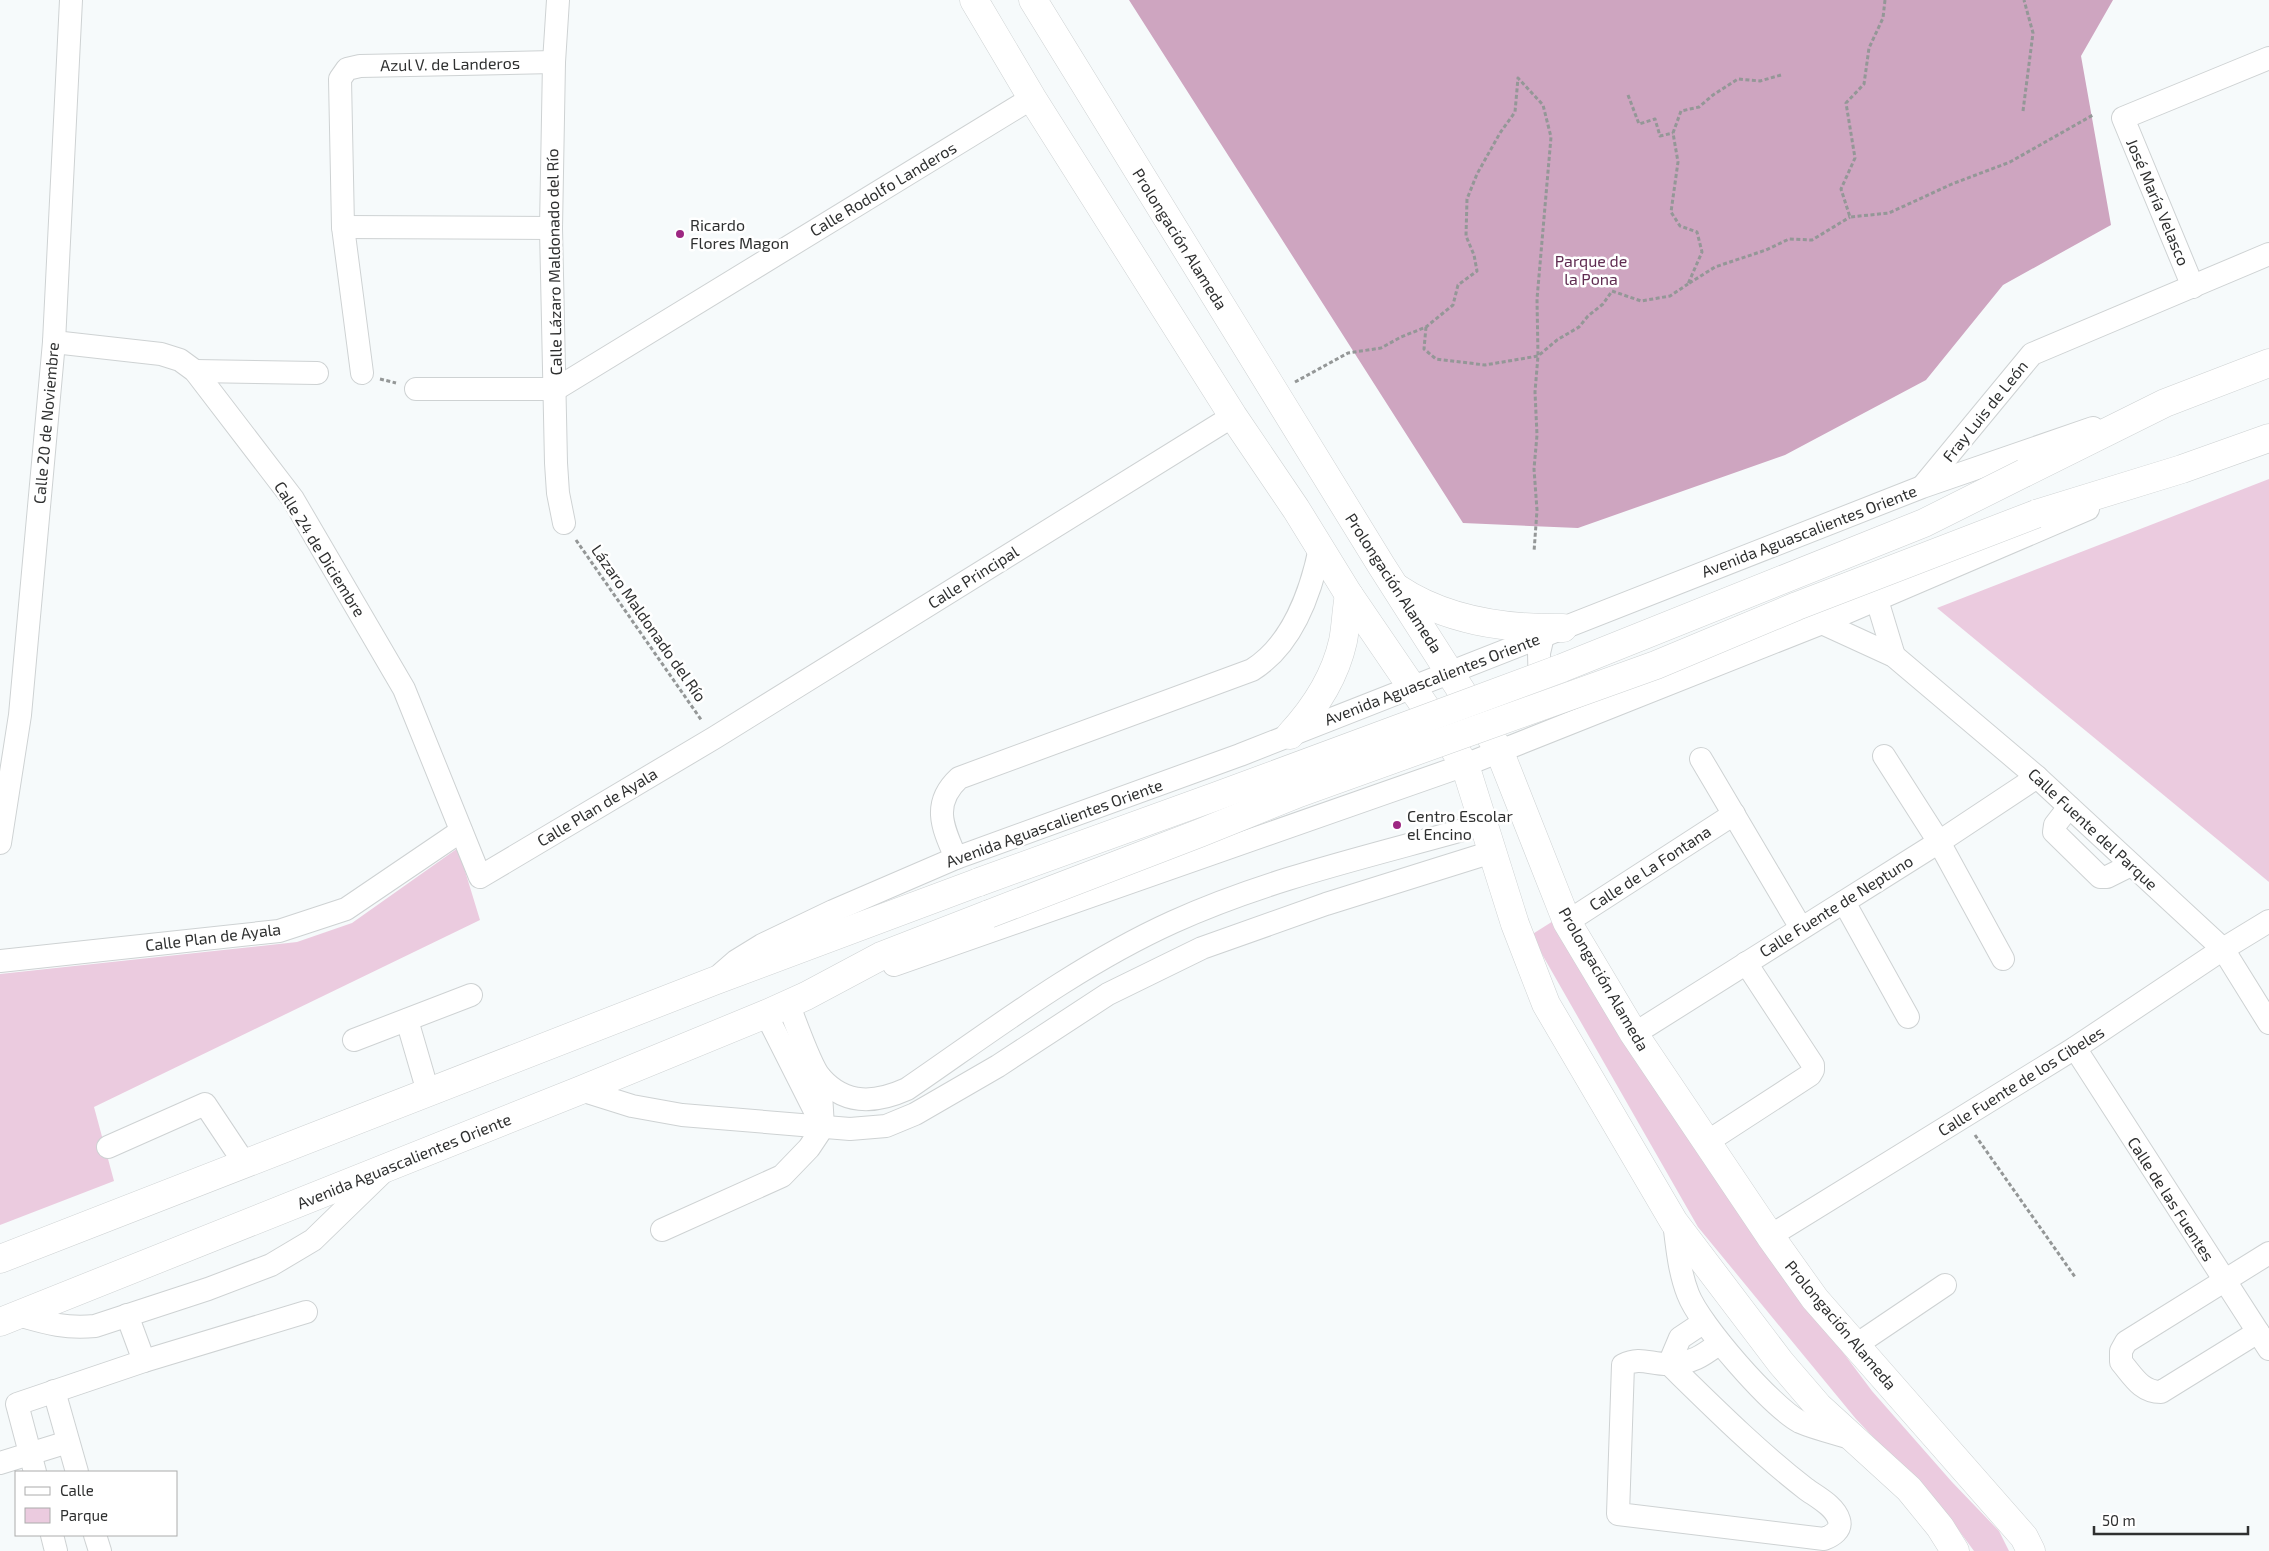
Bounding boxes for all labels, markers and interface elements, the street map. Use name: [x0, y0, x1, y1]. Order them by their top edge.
street label: Azul V. de Landeros: [380, 53, 520, 74]
street label: José María Velasco: [2123, 135, 2194, 268]
street label: Calle Rodolfo Landeros: [806, 137, 959, 240]
street label: Calle Lázaro Maldonado del Río: [542, 148, 565, 376]
street label: Prolongación Alameda: [1129, 165, 1232, 313]
place label: Ricardo Flores Magon: [690, 215, 789, 252]
marker: Ricardo Flores Magon: [674, 228, 686, 240]
park label: Parque de la Pona: [1555, 251, 1627, 288]
street label: Calle 20 de Noviembre: [29, 341, 62, 505]
street label: Fray Luis de León: [1938, 356, 2031, 465]
street label: Calle 24 de Diciembre: [271, 477, 370, 620]
street label: Avenida Aguascalientes Oriente: [1698, 481, 1919, 580]
street label: Prolongación Alameda: [1342, 509, 1447, 656]
street label: Lázaro Maldonado del Río: [588, 541, 711, 705]
street label: Calle Principal: [924, 541, 1022, 612]
street label: Avenida Aguascalientes Oriente: [1321, 629, 1542, 728]
street label: Calle Plan de Ayala: [533, 763, 660, 850]
street label: Calle Fuente del Parque: [2025, 764, 2162, 894]
street label: Avenida Aguascalientes Oriente: [943, 774, 1165, 871]
place label: Centro Escolar el Encino: [1407, 806, 1513, 843]
marker: Centro Escolar el Encino: [1391, 819, 1403, 831]
street label: Calle de La Fontana: [1585, 821, 1714, 914]
street label: Calle Fuente de Neptuno: [1756, 851, 1916, 961]
street label: Prolongación Alameda: [1555, 903, 1653, 1054]
street label: Calle Plan de Ayala: [144, 919, 282, 954]
street label: Calle Fuente de los Cibeles: [1934, 1022, 2107, 1140]
street label: Avenida Aguascalientes Oriente: [294, 1109, 514, 1212]
street label: Calle de las Fuentes: [2124, 1133, 2219, 1264]
street label: Prolongación Alameda: [1782, 1256, 1901, 1393]
legend: [15, 1471, 178, 1536]
text: Calle: [60, 1481, 94, 1499]
scale bar: [2094, 1504, 2248, 1536]
text: Parque: [60, 1506, 108, 1524]
text: 50 m: [2102, 1511, 2136, 1529]

